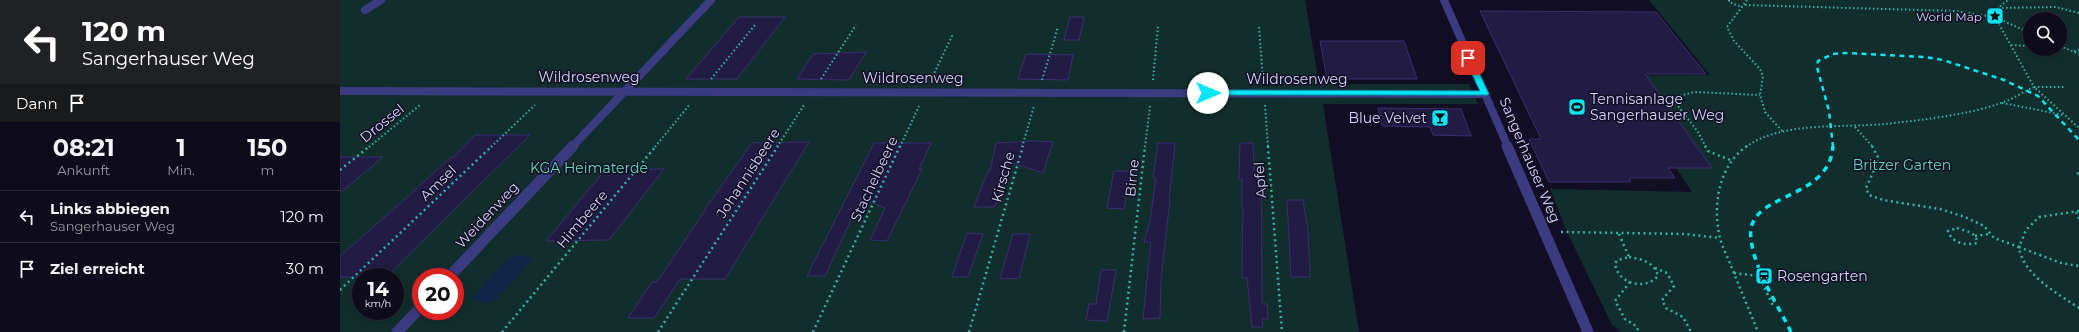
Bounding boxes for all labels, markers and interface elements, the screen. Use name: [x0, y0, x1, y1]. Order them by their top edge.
place icon: World Map: [1985, 6, 2005, 26]
place label: World Map: [1916, 9, 1982, 24]
map controls: [2023, 12, 2067, 56]
button: search: [2023, 12, 2067, 56]
text: 120 m: [82, 14, 166, 48]
icon: left: [16, 16, 68, 68]
pin: [1451, 41, 1485, 75]
icon: arrive: [1457, 47, 1479, 69]
text: Sangerhauser Weg: [82, 48, 255, 70]
street label: Wildrosenweg: [538, 68, 640, 86]
street label: Wildrosenweg: [862, 69, 964, 87]
street label: Wildrosenweg: [1246, 70, 1348, 88]
position arrow: [1187, 72, 1229, 114]
place label: Tennisanlage Sangerhauser Weg: [1590, 90, 1724, 124]
icon: arrive: [66, 92, 88, 114]
text: Dann: [16, 94, 58, 113]
street label: Sangerhauser Weg: [1495, 95, 1565, 225]
sports icon: Tennisanlage Sangerhauser Weg: [1567, 97, 1587, 117]
street label: Drossel: [356, 100, 408, 146]
bar icon: Blue Velvet: [1430, 108, 1450, 128]
place label: Blue Velvet: [1348, 109, 1427, 127]
street label: Johannisbeere: [712, 125, 784, 222]
text: 08:21: [53, 133, 115, 162]
text: 1: [176, 133, 186, 162]
text: 150: [247, 133, 287, 162]
street label: Stachelbeere: [846, 133, 902, 225]
street label: Kirsche: [987, 150, 1019, 204]
park label: Britzer Garten: [1853, 156, 1951, 174]
street label: Birne: [1121, 158, 1143, 198]
park label: KGA Heimaterde: [530, 159, 648, 177]
street label: Amsel: [416, 161, 460, 205]
street label: Apfel: [1250, 161, 1270, 199]
text: Ankunft: [57, 162, 110, 178]
text: Min.: [167, 162, 195, 178]
text: m: [260, 162, 274, 178]
street label: Weidenweg: [452, 178, 522, 252]
street label: Himbeere: [553, 186, 611, 252]
text: Links abbiegen: [50, 199, 170, 218]
icon: left: [16, 206, 38, 228]
text: 120 m: [280, 207, 324, 226]
text: Sangerhauser Weg: [50, 218, 175, 234]
icon: arrive: [16, 258, 38, 280]
text: Ziel erreicht: [50, 259, 145, 278]
text: 30 m: [286, 259, 324, 278]
station icon: Rosengarten: [1754, 266, 1774, 286]
place label: Rosengarten: [1777, 267, 1868, 285]
speed limit sign: 20: [412, 268, 464, 320]
text: 14: [367, 277, 389, 301]
text: km/h: [365, 297, 391, 310]

